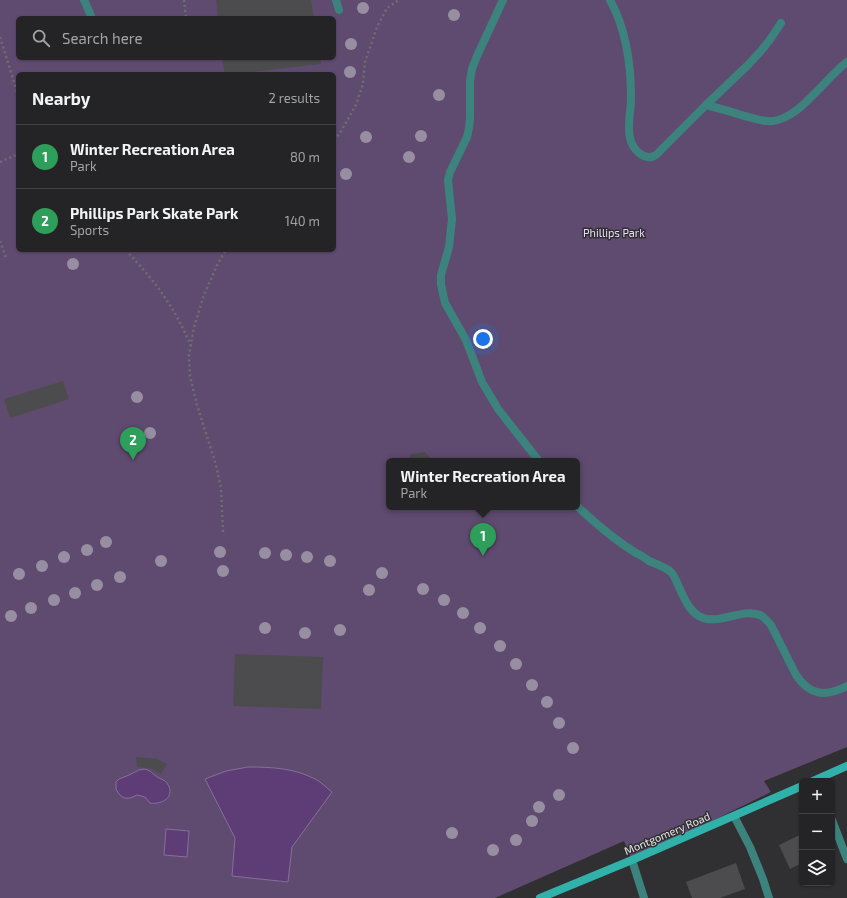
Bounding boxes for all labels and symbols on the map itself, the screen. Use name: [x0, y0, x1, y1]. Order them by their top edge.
park label: Phillips Park: [583, 226, 645, 239]
your location: [473, 329, 493, 349]
pin: 2: [120, 427, 146, 460]
pin: 1: [470, 523, 496, 556]
street label: Montgomery Road: [622, 809, 712, 857]

